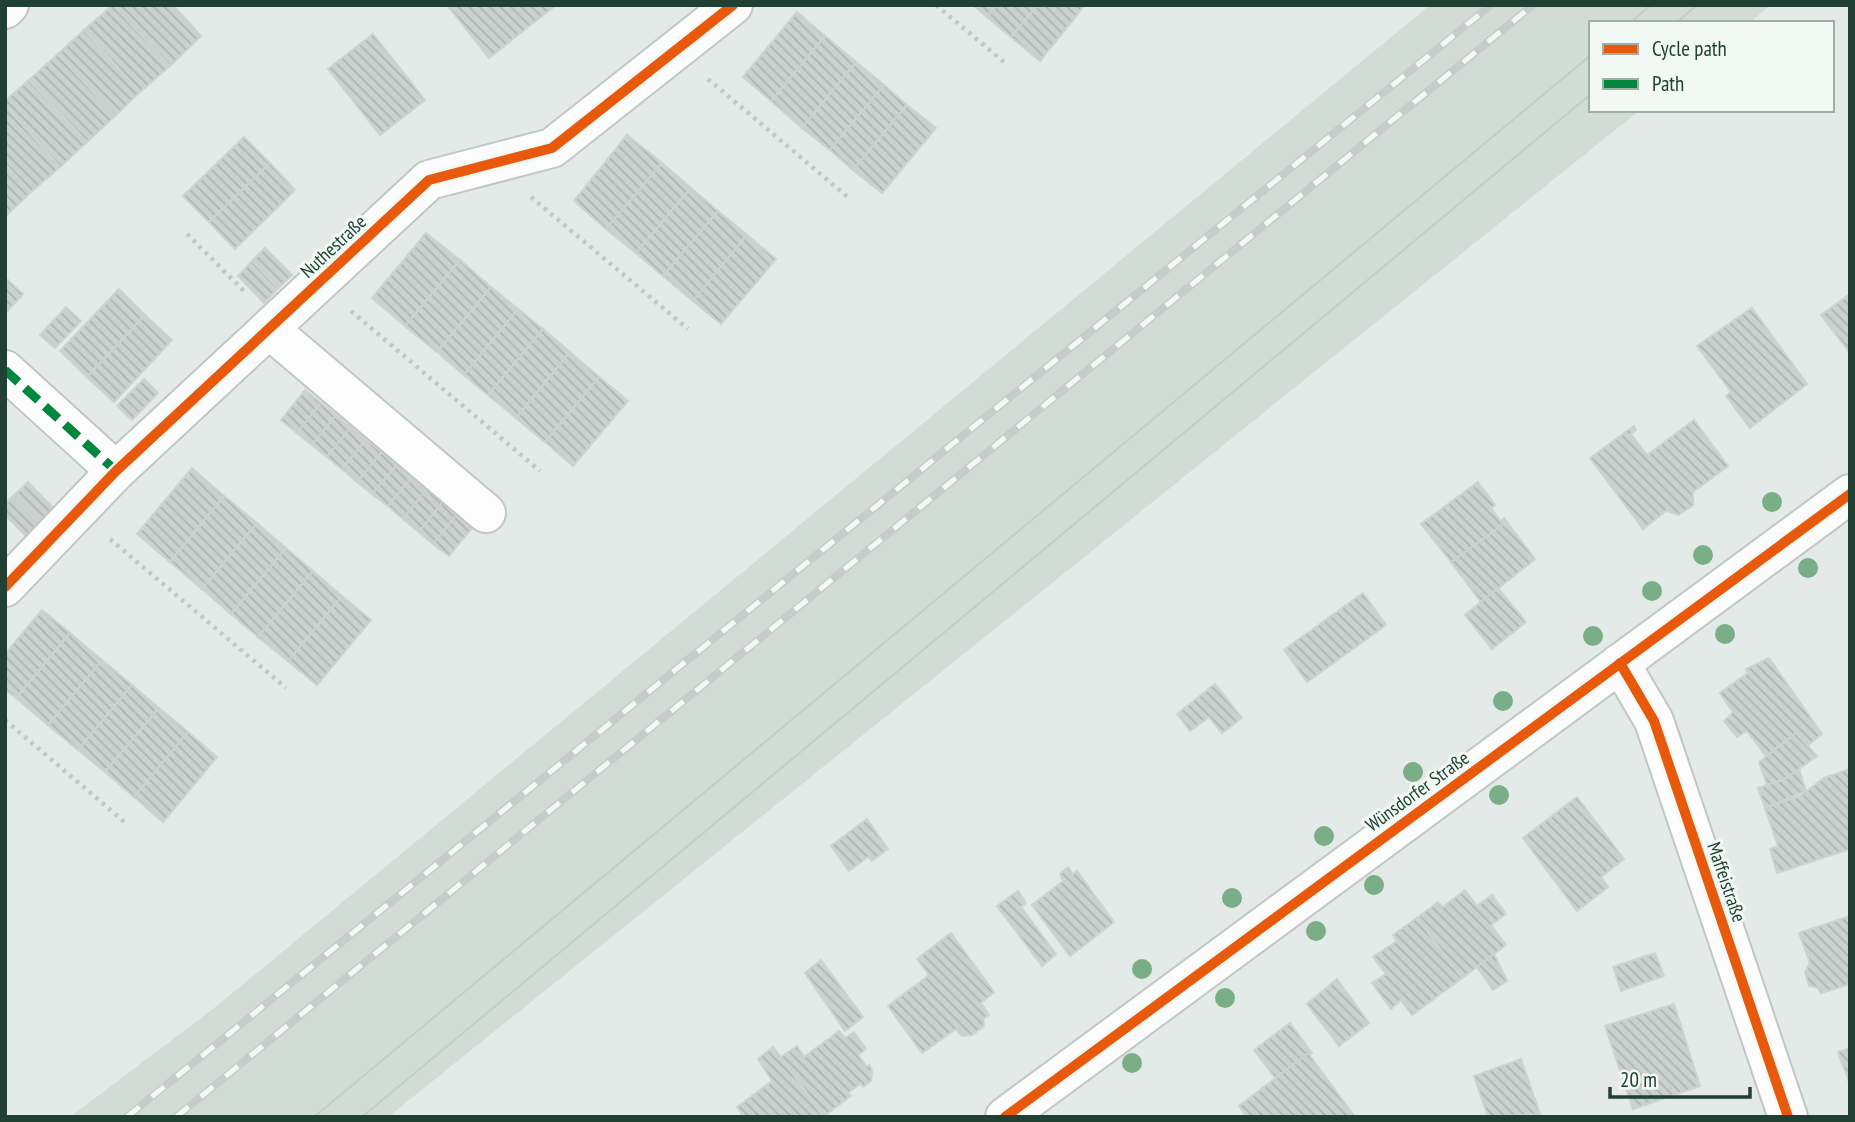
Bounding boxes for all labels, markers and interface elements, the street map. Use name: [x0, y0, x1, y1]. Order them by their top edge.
legend: [1589, 21, 1834, 112]
text: Cycle path: [1652, 35, 1727, 62]
text: Path: [1652, 70, 1684, 97]
street label: Nuthestraße: [295, 209, 371, 283]
street label: Wünsdorfer Straße: [1361, 745, 1474, 837]
street label: Maffeistraße: [1702, 839, 1752, 925]
scale bar: [1610, 1056, 1750, 1100]
text: 20 m: [1620, 1066, 1657, 1093]

